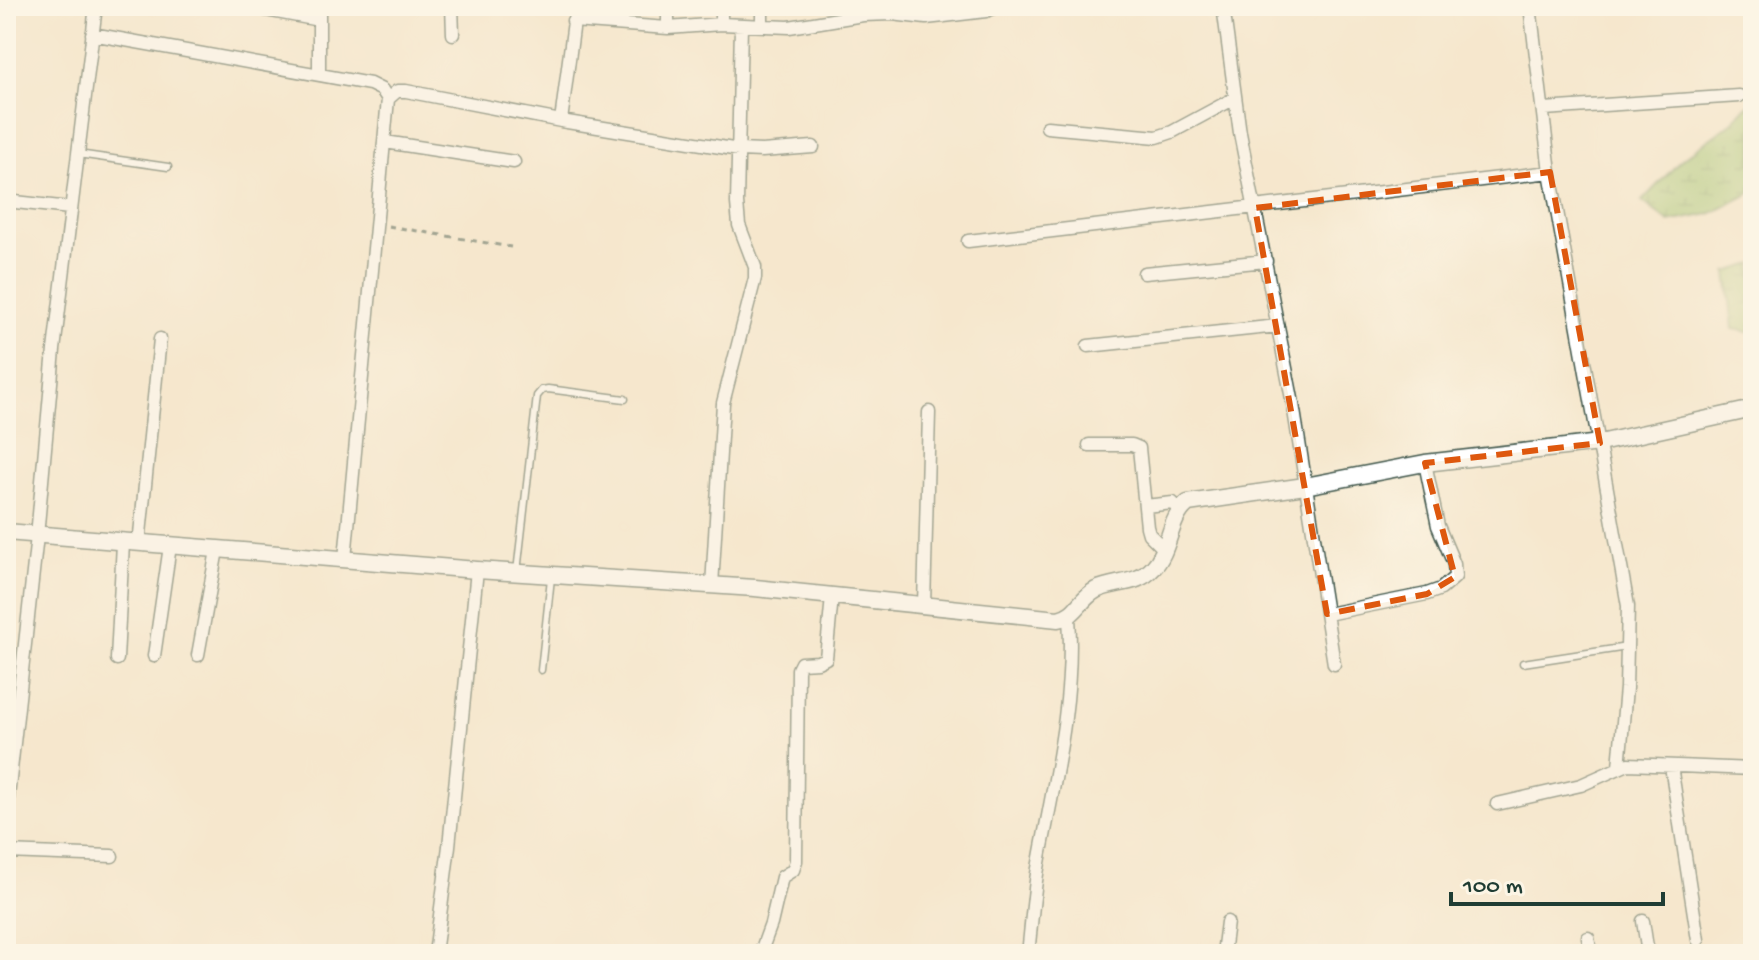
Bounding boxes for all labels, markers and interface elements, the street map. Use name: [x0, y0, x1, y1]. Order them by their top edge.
scale bar: [1451, 856, 1663, 906]
text: 100 m: [1462, 873, 1523, 902]

